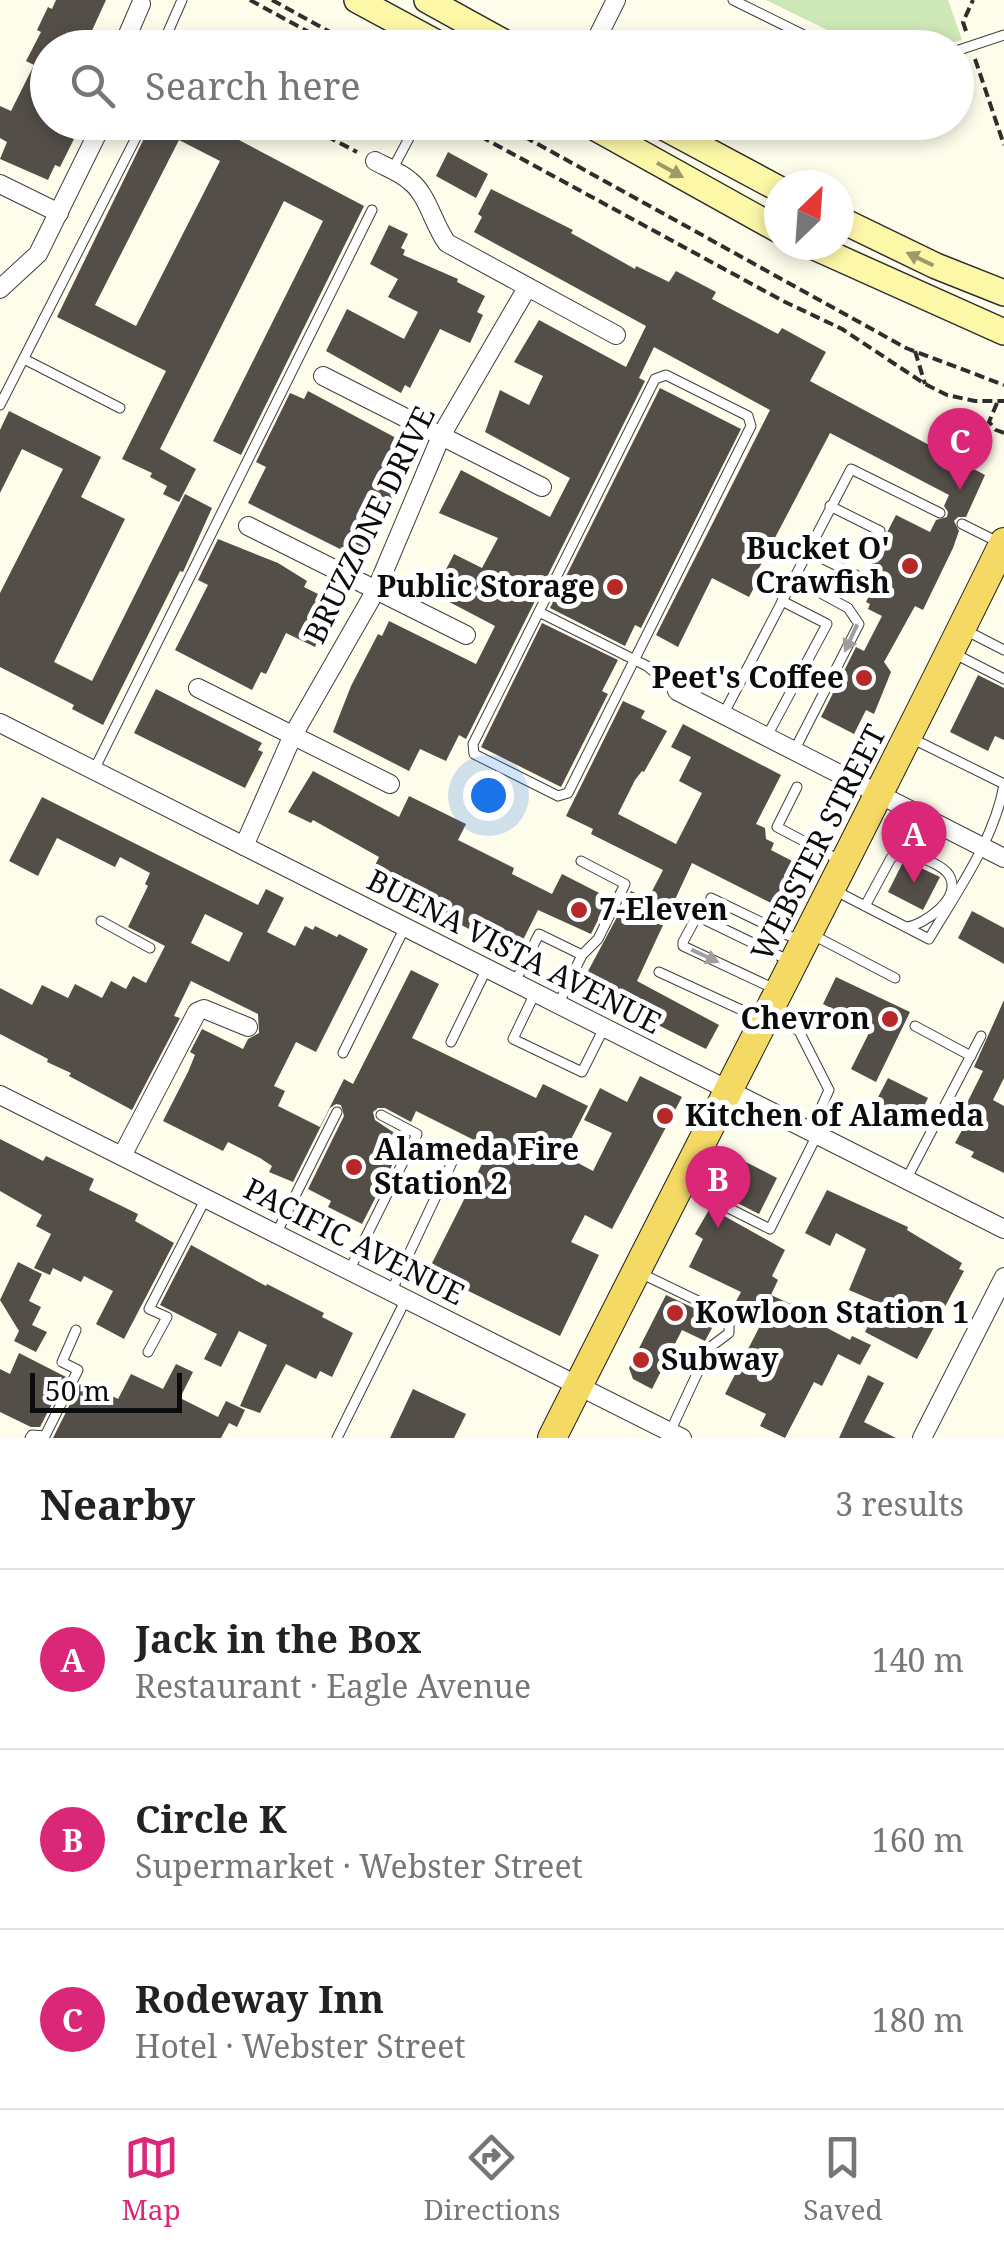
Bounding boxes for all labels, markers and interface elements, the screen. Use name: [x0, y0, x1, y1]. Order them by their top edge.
search box: [30, 30, 974, 140]
icon: search: [65, 58, 120, 113]
text: Search here: [145, 59, 361, 111]
one-way arrow: [656, 160, 684, 178]
north arrow: [764, 170, 854, 260]
one-way arrow: [906, 250, 935, 267]
street label: BRUZZONE DRIVE: [293, 399, 444, 650]
pin: C: [928, 408, 992, 490]
place label: Bucket O' Crawfish: [746, 527, 890, 602]
marker: Bucket O' Crawfish: [899, 555, 921, 577]
place label: Public Storage: [377, 565, 595, 606]
marker: Public Storage: [604, 576, 626, 598]
one-way arrow: [843, 623, 859, 653]
place label: Peet's Coffee: [652, 656, 844, 697]
marker: Peet's Coffee: [853, 667, 875, 689]
street label: WEBSTER STREET: [740, 717, 895, 967]
your location: [463, 770, 514, 821]
pin: A: [882, 800, 946, 883]
street label: BUENA VISTA AVENUE: [361, 859, 669, 1043]
place label: 7-Eleven: [599, 888, 728, 929]
marker: 7-Eleven: [568, 899, 590, 921]
one-way arrow: [691, 948, 720, 965]
place label: Chevron: [740, 997, 870, 1038]
marker: Chevron: [879, 1008, 901, 1030]
place label: Kitchen of Alameda: [685, 1094, 984, 1135]
marker: Kitchen of Alameda: [654, 1105, 676, 1127]
place label: Alameda Fire Station 2: [374, 1128, 579, 1203]
pin: B: [686, 1146, 750, 1228]
marker: Alameda Fire Station 2: [343, 1156, 365, 1178]
street label: PACIFIC AVENUE: [237, 1167, 472, 1314]
place label: Kowloon Station 1: [695, 1291, 969, 1332]
marker: Kowloon Station 1: [664, 1302, 686, 1324]
place label: Subway: [661, 1338, 779, 1379]
marker: Subway: [630, 1349, 652, 1371]
scale bar: [30, 1368, 182, 1412]
text: 50 m: [45, 1371, 110, 1409]
text: Nearby: [40, 1475, 195, 1532]
text: 3 results: [835, 1482, 964, 1525]
text: Jack in the Box: [135, 1612, 421, 1664]
text: A: [60, 1638, 85, 1681]
text: 140 m: [872, 1638, 964, 1681]
text: Restaurant · Eagle Avenue: [135, 1664, 531, 1707]
text: Circle K: [135, 1792, 287, 1844]
text: B: [62, 1818, 83, 1861]
text: 160 m: [872, 1818, 964, 1861]
text: Supermarket · Webster Street: [135, 1844, 583, 1887]
text: Rodeway Inn: [135, 1972, 384, 2024]
text: C: [62, 1998, 83, 2041]
text: 180 m: [872, 1998, 964, 2041]
text: Hotel · Webster Street: [135, 2024, 466, 2067]
tab: Map: [121, 2130, 181, 2228]
tab: Directions: [423, 2130, 560, 2228]
tab: Saved: [803, 2130, 883, 2228]

